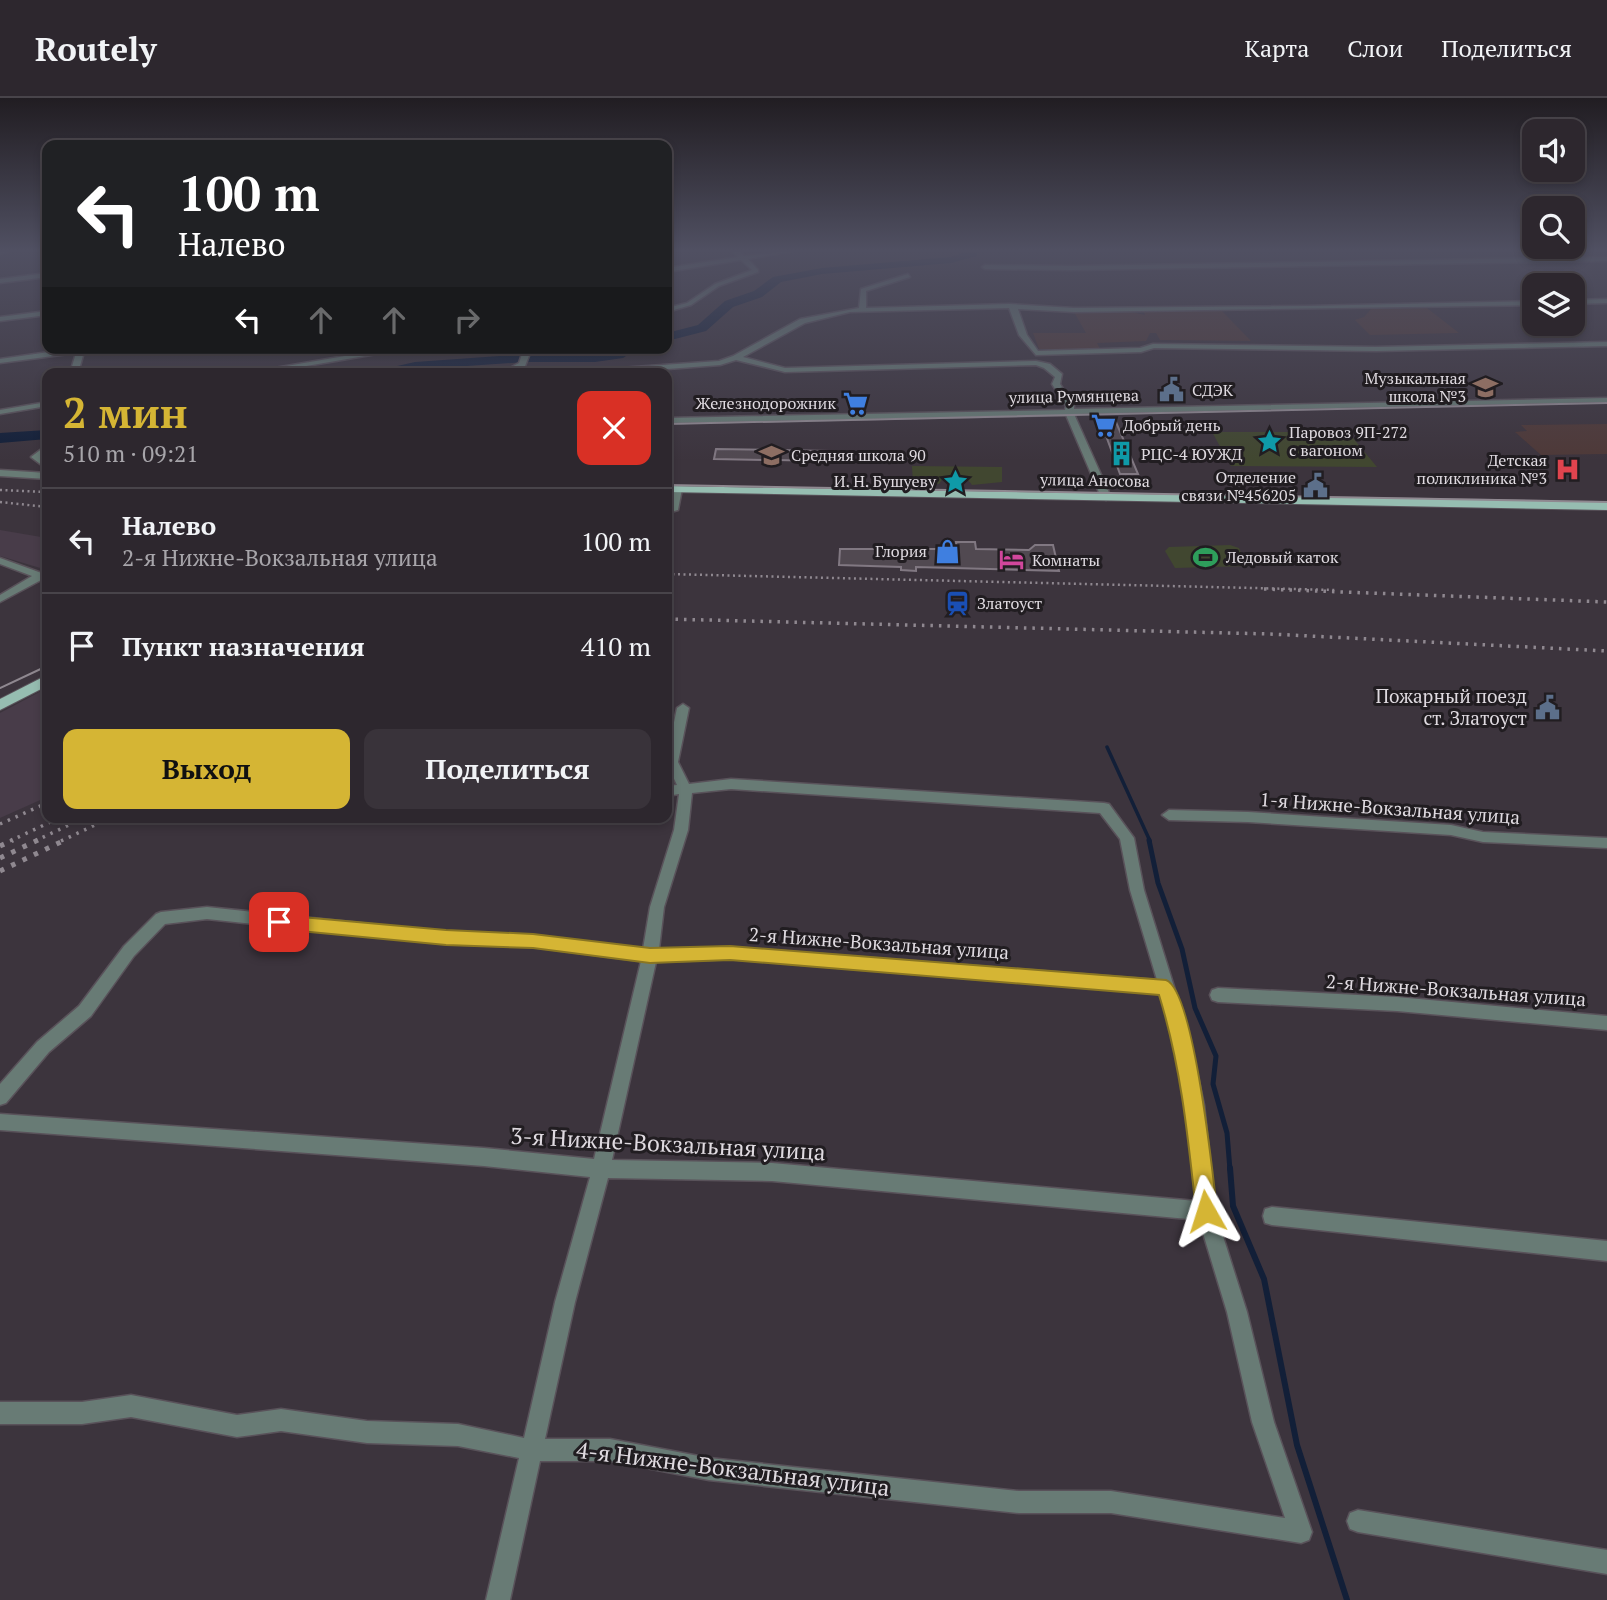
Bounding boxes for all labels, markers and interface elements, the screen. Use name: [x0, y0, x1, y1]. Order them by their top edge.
text: Routely: [35, 27, 157, 70]
text: Карта: [1244, 32, 1309, 64]
text: Слои: [1347, 32, 1403, 64]
text: Поделиться: [1441, 32, 1572, 64]
map controls: [1522, 119, 1585, 336]
button: sound: [1522, 119, 1585, 182]
text: 100 m: [178, 160, 320, 225]
icon: left: [63, 168, 154, 259]
button: search: [1522, 196, 1585, 259]
text: Налево: [178, 223, 286, 265]
button: layers: [1522, 273, 1585, 336]
icon: left: [229, 301, 267, 339]
icon: ahead: [302, 301, 340, 339]
icon: ahead: [375, 301, 413, 339]
icon: right: [448, 301, 486, 339]
place label: Музыкальная школа №3: [1365, 367, 1466, 407]
school or university icon: Музыкальная школа №3: [1472, 373, 1500, 401]
public building icon: СДЭК: [1158, 376, 1186, 404]
place label: СДЭК: [1192, 379, 1234, 401]
text: 2 мин: [63, 384, 188, 440]
street label: улица Румянцева: [1008, 384, 1139, 408]
supermarket icon: Железнодорожник: [842, 389, 870, 417]
button: close: [577, 391, 651, 465]
place label: Железнодорожник: [696, 392, 836, 414]
supermarket icon: Добрый день: [1089, 411, 1117, 439]
place label: Добрый день: [1123, 414, 1221, 436]
place label: Паровоз 9П-272 с вагоном: [1289, 421, 1408, 461]
place icon: Паровоз 9П-272 с вагоном: [1255, 427, 1283, 455]
text: 510 m · 09:21: [63, 438, 198, 469]
building icon: РЦС-4 ЮУЖД: [1107, 440, 1135, 468]
school or university icon: Средняя школа 90: [757, 441, 785, 469]
place label: РЦС-4 ЮУЖД: [1141, 443, 1243, 465]
place label: Средняя школа 90: [791, 444, 926, 466]
place label: Детская поликлиника №3: [1416, 449, 1547, 489]
hospital icon: Детская поликлиника №3: [1553, 455, 1581, 483]
place label: Отделение связи №456205: [1181, 466, 1296, 506]
place icon: И. Н. Бушуеву: [942, 467, 970, 495]
street label: улица Аносова: [1039, 468, 1150, 492]
place label: И. Н. Бушуеву: [834, 470, 937, 492]
public building icon: Отделение связи №456205: [1302, 472, 1330, 500]
text: Налево: [122, 508, 216, 542]
icon: left: [63, 522, 101, 560]
text: 100 m: [581, 524, 651, 558]
shop icon: Глория: [933, 537, 961, 565]
place label: Глория: [875, 540, 927, 562]
text: 2-я Нижне-Вокзальная улица: [122, 542, 438, 573]
sports icon: Ледовый каток: [1192, 543, 1220, 571]
hotel icon: Комнаты: [998, 546, 1026, 574]
place label: Ледовый каток: [1225, 546, 1339, 568]
place label: Комнаты: [1032, 549, 1100, 571]
station icon: Златоуст: [943, 589, 971, 617]
place label: Златоуст: [977, 592, 1042, 614]
icon: arrive: [63, 627, 101, 665]
text: Пункт назначения: [122, 629, 365, 663]
text: 410 m: [581, 629, 651, 663]
place label: Пожарный поезд ст. Златоуст: [1375, 683, 1527, 730]
public building icon: Пожарный поезд ст. Златоуст: [1533, 693, 1561, 721]
button: Выход: [63, 729, 350, 809]
button: Поделиться: [364, 729, 651, 809]
street label: 1-я Нижне-Вокзальная улица: [1259, 786, 1521, 829]
pin: [249, 892, 309, 952]
icon: arrive: [260, 903, 298, 941]
street label: 2-я Нижне-Вокзальная улица: [748, 921, 1010, 964]
street label: 2-я Нижне-Вокзальная улица: [1325, 968, 1587, 1011]
street label: 3-я Нижне-Вокзальная улица: [510, 1120, 827, 1167]
position arrow: [1169, 1174, 1243, 1248]
street label: 4-я Нижне-Вокзальная улица: [575, 1434, 892, 1503]

